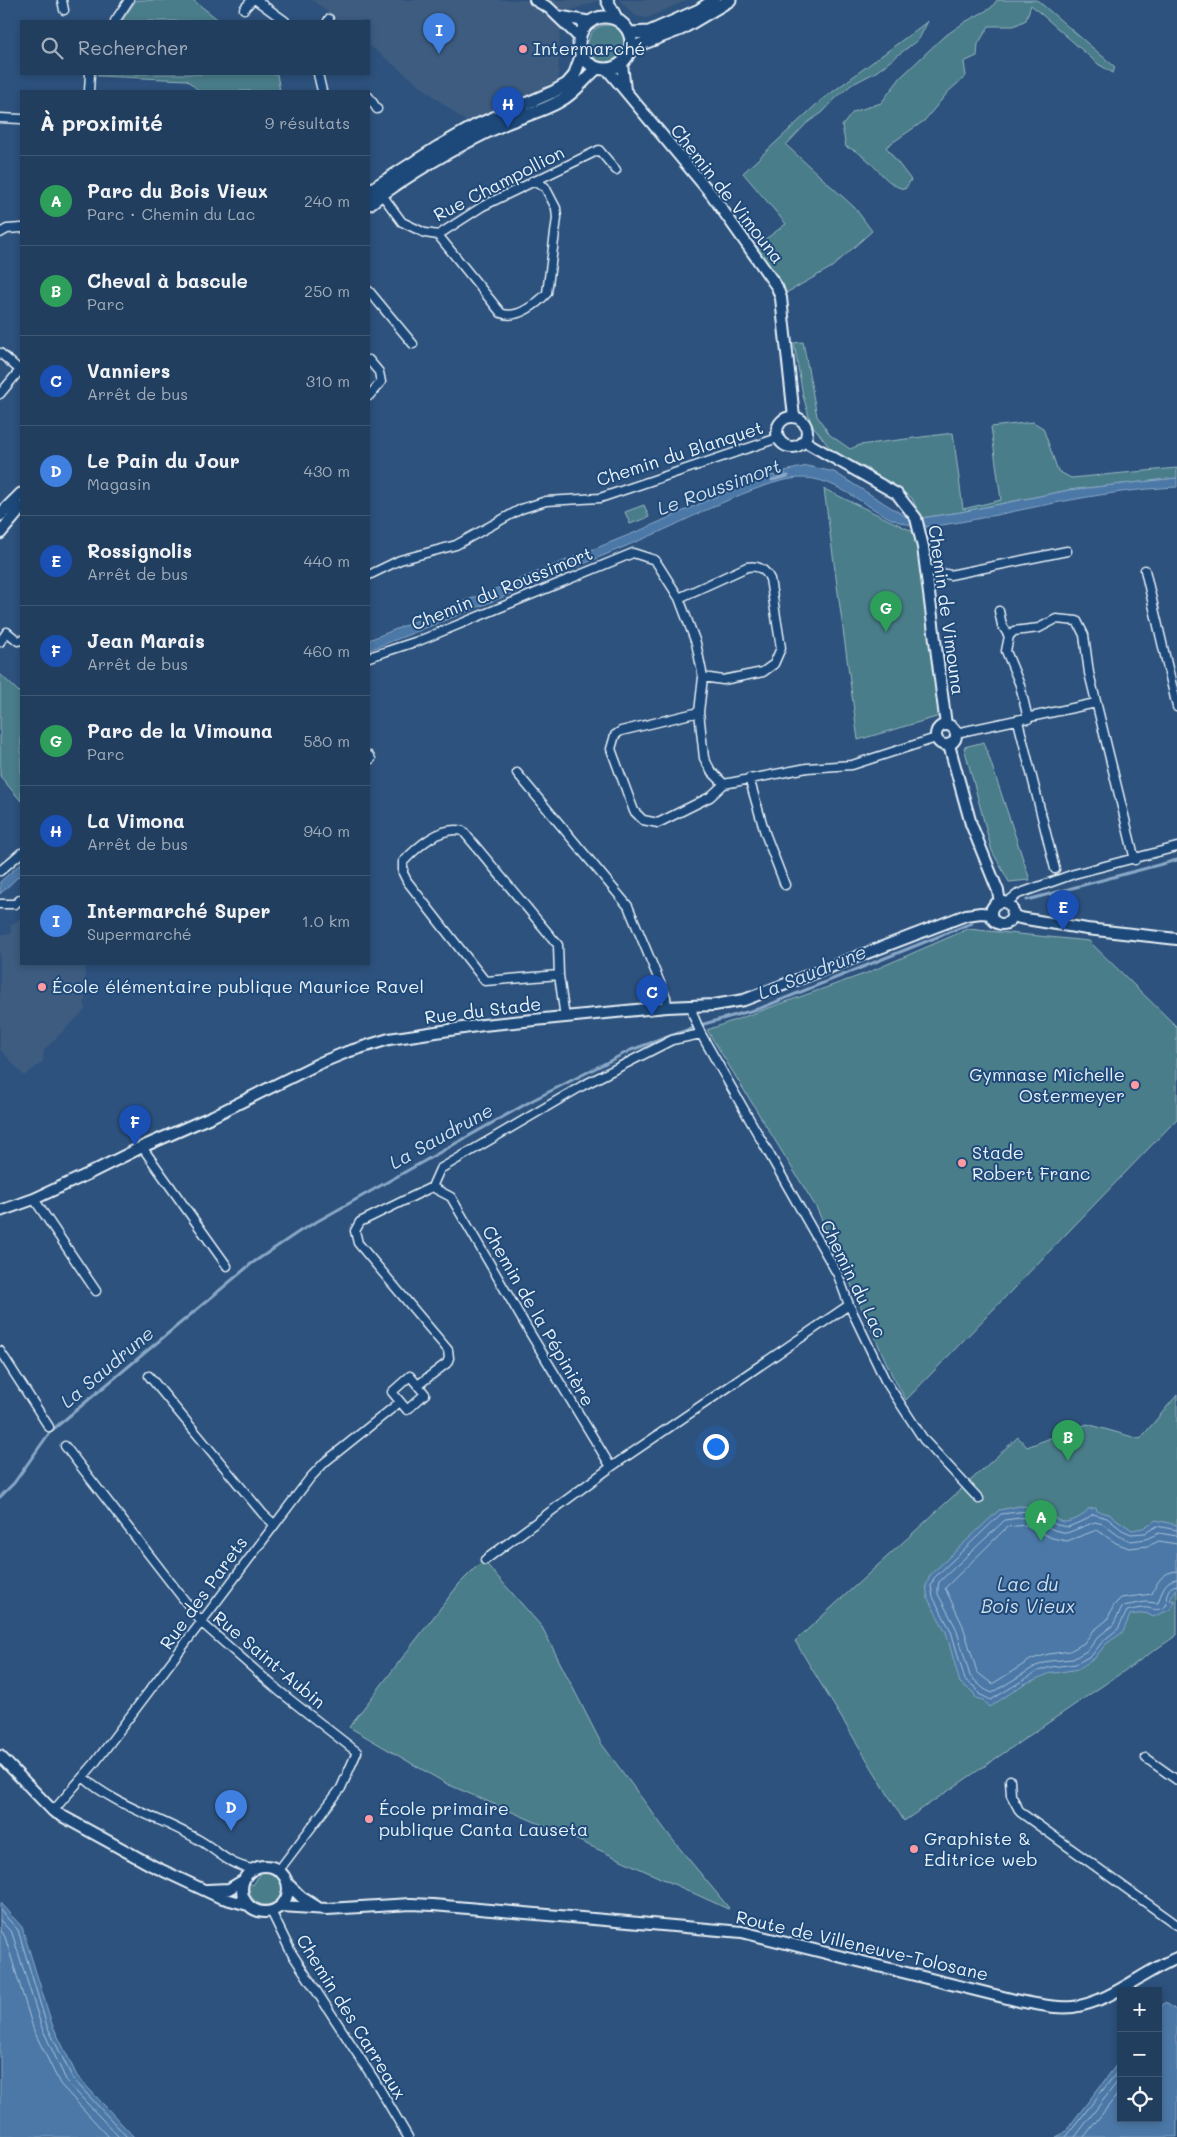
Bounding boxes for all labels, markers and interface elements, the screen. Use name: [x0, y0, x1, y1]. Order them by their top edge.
pin: I: [423, 13, 455, 54]
search box: [20, 20, 370, 75]
icon: search: [38, 34, 66, 62]
text: Rechercher: [78, 35, 188, 60]
place label: Intermarché: [533, 36, 645, 60]
marker: Intermarché: [517, 43, 529, 55]
pin: H: [492, 87, 524, 128]
text: À proximité: [40, 109, 163, 136]
text: 9 résultats: [265, 112, 350, 133]
street label: Chemin de Vimouna: [666, 119, 790, 268]
street label: Rue Champollion: [429, 140, 568, 226]
text: Parc du Bois Vieux: [87, 178, 268, 203]
text: A: [50, 190, 62, 211]
text: 240 m: [304, 190, 350, 211]
text: Parc · Chemin du Lac: [87, 203, 255, 224]
text: Cheval à bascule: [87, 268, 248, 293]
text: B: [51, 280, 61, 301]
text: 250 m: [304, 280, 350, 301]
text: Parc: [87, 293, 124, 314]
text: Vanniers: [87, 358, 170, 383]
text: C: [50, 370, 62, 391]
text: 310 m: [306, 370, 350, 391]
text: Arrêt de bus: [87, 383, 188, 404]
street label: Chemin du Blanquet: [593, 415, 766, 491]
text: Le Pain du Jour: [87, 448, 240, 473]
water label: Le Roussimort: [653, 453, 784, 521]
text: D: [50, 460, 62, 481]
text: 430 m: [303, 460, 350, 481]
text: Magasin: [87, 473, 151, 494]
street label: Chemin de Vimouna: [923, 523, 971, 696]
text: Rossignolis: [87, 538, 192, 563]
street label: Chemin du Roussimort: [407, 541, 596, 635]
text: E: [51, 550, 61, 571]
text: 440 m: [303, 550, 350, 571]
text: Arrêt de bus: [87, 563, 188, 584]
pin: G: [870, 591, 902, 632]
text: Jean Marais: [87, 628, 205, 653]
text: F: [51, 640, 61, 661]
text: 460 m: [303, 640, 350, 661]
text: Arrêt de bus: [87, 653, 188, 674]
text: Parc de la Vimouna: [87, 718, 273, 743]
text: G: [50, 730, 62, 751]
text: 580 m: [303, 730, 350, 751]
text: Parc: [87, 743, 124, 764]
text: La Vimona: [87, 808, 185, 833]
text: H: [50, 820, 62, 841]
text: 940 m: [303, 820, 350, 841]
text: Arrêt de bus: [87, 833, 188, 854]
pin: E: [1047, 890, 1079, 931]
text: Intermarché Super: [87, 898, 270, 923]
text: I: [52, 910, 60, 931]
text: 1.0 km: [302, 910, 350, 931]
text: Supermarché: [87, 923, 192, 944]
water label: La Saudrune: [754, 938, 870, 1005]
place label: École élémentaire publique Maurice Ravel: [52, 974, 424, 998]
pin: C: [636, 975, 668, 1016]
marker: École élémentaire publique Maurice Ravel: [36, 981, 48, 993]
street label: Rue du Stade: [423, 991, 542, 1029]
place label: Gymnase Michelle Ostermeyer: [969, 1062, 1125, 1107]
marker: Gymnase Michelle Ostermeyer: [1129, 1079, 1141, 1091]
water label: La Saudrune: [384, 1097, 497, 1174]
pin: F: [119, 1105, 151, 1146]
place label: Stade Robert Franc: [972, 1140, 1090, 1185]
marker: Stade Robert Franc: [956, 1157, 968, 1169]
street label: Chemin du Lac: [815, 1216, 893, 1341]
street label: Chemin de la Pépinière: [477, 1221, 601, 1410]
water label: La Saudrune: [55, 1320, 159, 1413]
pin: B: [1052, 1420, 1084, 1461]
your location: [703, 1434, 729, 1460]
pin: A: [1025, 1500, 1057, 1541]
street label: Rue des Parets: [154, 1531, 252, 1654]
water label: Lac du Bois Vieux: [981, 1571, 1075, 1618]
street label: Rue Saint-Aubin: [208, 1605, 331, 1713]
pin: D: [215, 1790, 247, 1831]
place label: École primaire publique Canta Lauseta: [379, 1796, 588, 1841]
marker: École primaire publique Canta Lauseta: [363, 1813, 375, 1825]
place label: Graphiste & Editrice web: [924, 1826, 1038, 1871]
marker: Graphiste & Editrice web: [908, 1843, 920, 1855]
street label: Route de Villeneuve-Tolosane: [734, 1904, 991, 1986]
street label: Chemin des Carreaux: [291, 1929, 412, 2104]
map controls: [1117, 1987, 1162, 2122]
button: +: [1117, 1987, 1162, 2032]
button: −: [1117, 2032, 1162, 2077]
button: locate: [1117, 2077, 1162, 2122]

